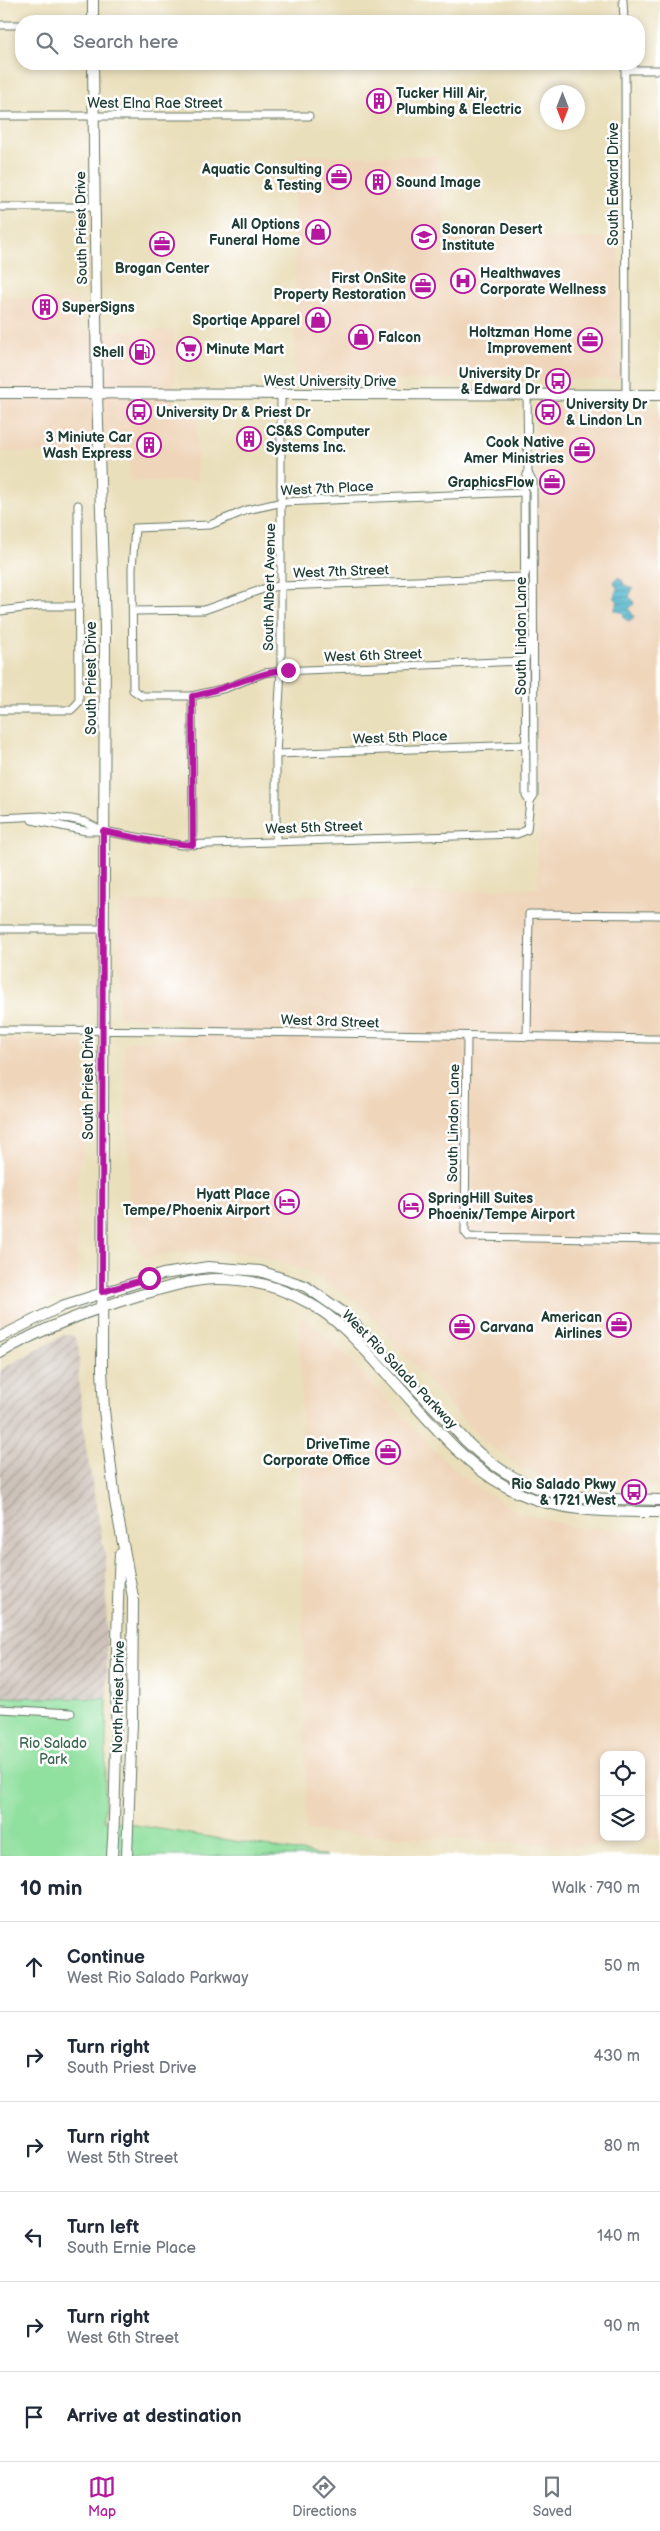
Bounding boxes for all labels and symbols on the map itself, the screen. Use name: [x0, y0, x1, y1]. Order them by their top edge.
place label: Tucker Hill Air, Plumbing & Electric: [396, 85, 522, 118]
north arrow: [540, 85, 585, 130]
building icon: Tucker Hill Air, Plumbing & Electric: [366, 88, 392, 114]
street label: West Elna Rae Street: [87, 95, 223, 112]
street label: South Edward Drive: [605, 122, 622, 246]
place label: Aquatic Consulting & Testing: [201, 161, 322, 194]
office icon: Aquatic Consulting & Testing: [326, 164, 352, 190]
building icon: Sound Image: [365, 169, 391, 195]
street label: South Priest Drive: [72, 171, 91, 285]
place label: Sound Image: [396, 174, 481, 191]
place label: All Options Funeral Home: [209, 216, 300, 249]
shop icon: All Options Funeral Home: [305, 219, 331, 245]
place label: Sonoran Desert Institute: [442, 221, 543, 254]
school or university icon: Sonoran Desert Institute: [411, 224, 437, 250]
office icon: Brogan Center: [149, 231, 175, 257]
place label: Brogan Center: [115, 260, 210, 277]
place label: Healthwaves Corporate Wellness: [480, 265, 606, 298]
hospital icon: Healthwaves Corporate Wellness: [450, 268, 476, 294]
place label: First OnSite Property Restoration: [274, 270, 406, 303]
office icon: First OnSite Property Restoration: [410, 273, 436, 299]
building icon: SuperSigns: [32, 294, 58, 320]
place label: SuperSigns: [62, 299, 135, 316]
shop icon: Sportiqe Apparel: [305, 307, 331, 333]
place label: Sportiqe Apparel: [192, 312, 300, 329]
shop icon: Falcon: [348, 324, 374, 350]
place label: Holtzman Home Improvement: [469, 324, 572, 357]
office icon: Holtzman Home Improvement: [577, 327, 603, 353]
place label: Falcon: [378, 329, 421, 346]
supermarket icon: Minute Mart: [176, 336, 202, 362]
fuel station icon: Shell: [129, 339, 155, 365]
place label: Minute Mart: [206, 341, 284, 358]
place label: Shell: [93, 344, 124, 361]
place label: University Dr & Edward Dr: [459, 365, 540, 398]
bus stop icon: University Dr & Edward Dr: [545, 368, 571, 394]
street label: West University Drive: [264, 373, 396, 390]
place label: University Dr & Lindon Ln: [566, 396, 648, 429]
bus stop icon: University Dr & Priest Dr: [126, 399, 152, 425]
bus stop icon: University Dr & Lindon Ln: [535, 399, 561, 425]
place label: University Dr & Priest Dr: [156, 404, 311, 421]
place label: CS&S Computer Systems Inc.: [266, 423, 370, 456]
building icon: CS&S Computer Systems Inc.: [236, 426, 262, 452]
place label: 3 Miniute Car Wash Express: [43, 429, 132, 462]
building icon: 3 Miniute Car Wash Express: [136, 432, 162, 458]
place label: Cook Native Amer Ministries: [463, 434, 564, 467]
office icon: Cook Native Amer Ministries: [569, 437, 595, 463]
office icon: GraphicsFlow: [539, 469, 565, 495]
place label: GraphicsFlow: [448, 474, 535, 491]
street label: West 7th Place: [280, 478, 374, 499]
street label: South Albert Avenue: [260, 523, 279, 651]
street label: West 7th Street: [293, 561, 390, 582]
street label: South Lindon Lane: [513, 577, 530, 695]
street label: South Priest Drive: [83, 621, 100, 735]
street label: West 6th Street: [324, 645, 423, 666]
route end: [277, 659, 300, 682]
street label: West 5th Place: [352, 727, 448, 748]
street label: West 5th Street: [265, 817, 364, 838]
street label: West 3rd Street: [280, 1011, 380, 1032]
street label: South Priest Drive: [80, 1026, 97, 1140]
street label: South Lindon Lane: [444, 1064, 463, 1182]
place label: Hyatt Place Tempe/Phoenix Airport: [123, 1186, 270, 1219]
hotel icon: Hyatt Place Tempe/Phoenix Airport: [274, 1189, 300, 1215]
place label: SpringHill Suites Phoenix/Tempe Airport: [428, 1190, 575, 1223]
hotel icon: SpringHill Suites Phoenix/Tempe Airport: [398, 1193, 424, 1219]
route start: [138, 1267, 161, 1290]
street label: West Rio Salado Parkway: [338, 1306, 461, 1433]
place label: American Airlines: [540, 1309, 602, 1342]
office icon: American Airlines: [606, 1312, 632, 1338]
office icon: Carvana: [449, 1314, 475, 1340]
place label: Carvana: [480, 1319, 534, 1336]
place label: DriveTime Corporate Office: [263, 1436, 370, 1469]
office icon: DriveTime Corporate Office: [375, 1439, 401, 1465]
place label: Rio Salado Pkwy & 1721 West: [511, 1476, 617, 1509]
bus stop icon: Rio Salado Pkwy & 1721 West: [621, 1479, 647, 1505]
street label: North Priest Drive: [109, 1640, 128, 1754]
park label: Rio Salado Park: [19, 1735, 87, 1768]

